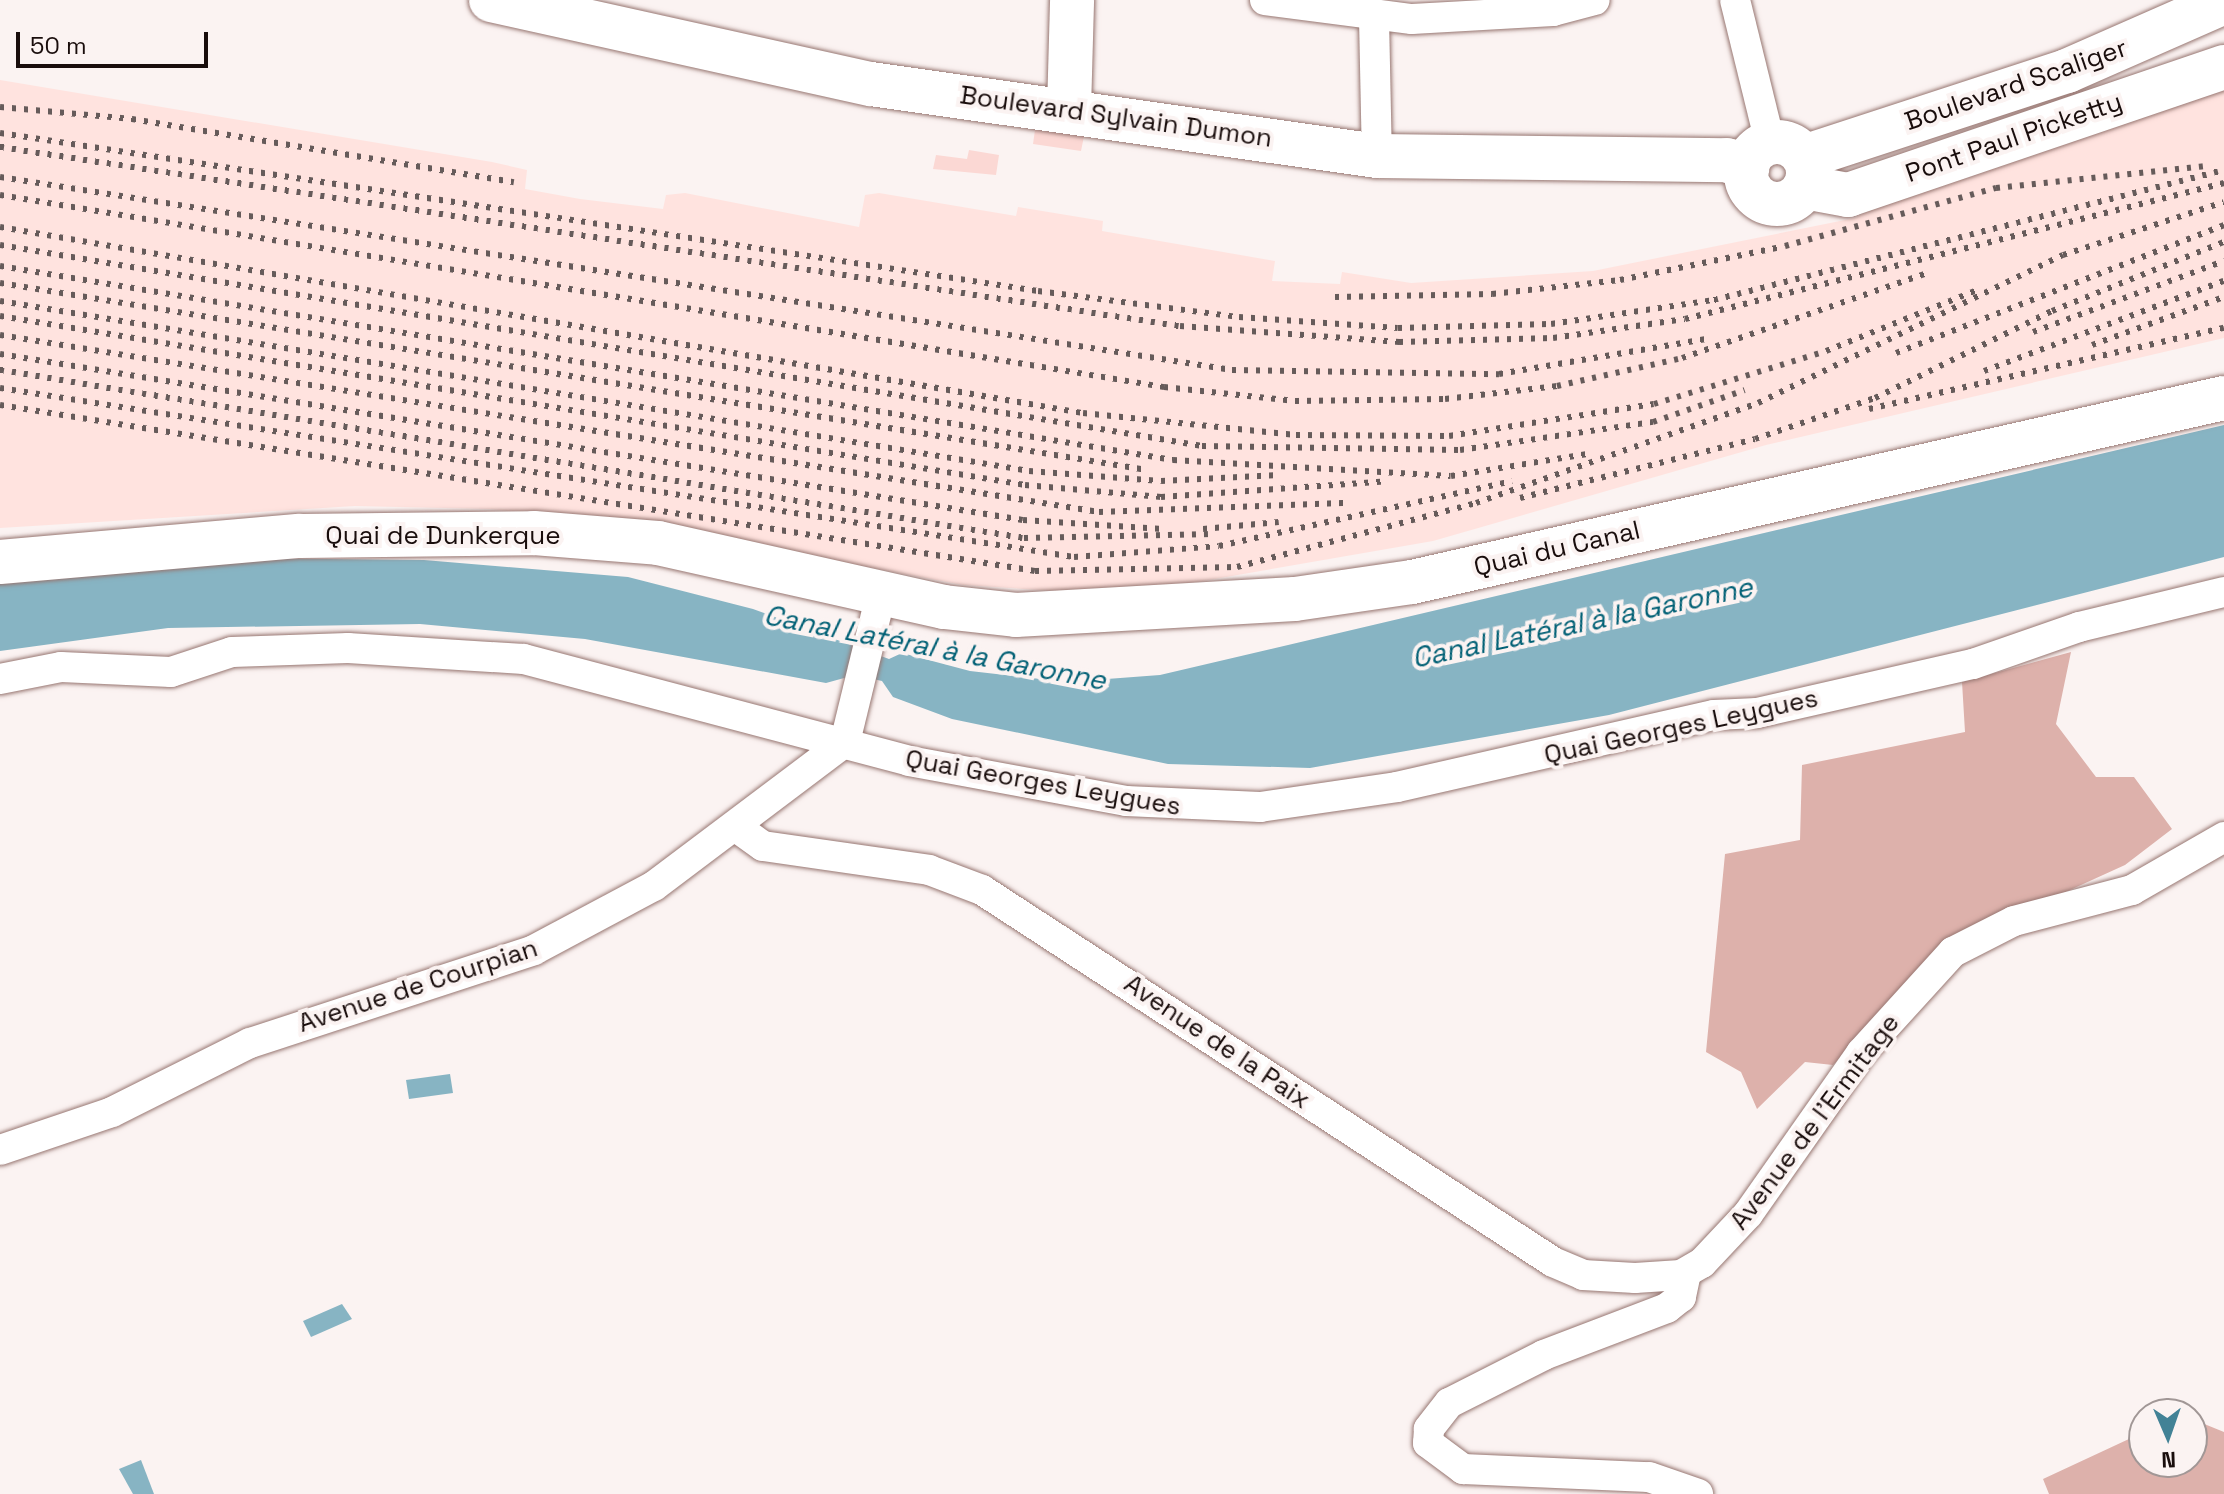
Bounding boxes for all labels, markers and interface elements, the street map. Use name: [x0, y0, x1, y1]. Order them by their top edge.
scale bar: [20, 16, 212, 66]
text: 50 m: [30, 30, 87, 61]
street label: Boulevard Scaliger: [1901, 32, 2131, 138]
street label: Boulevard Sylvain Dumon: [958, 80, 1274, 154]
street label: Pont Paul Picketty: [1902, 86, 2126, 190]
street label: Quai du Canal: [1471, 515, 1643, 583]
street label: Quai de Dunkerque: [325, 520, 561, 552]
water label: Canal Latéral à la Garonne: [1409, 569, 1755, 675]
water label: Canal Latéral à la Garonne: [761, 597, 1109, 697]
street label: Quai Georges Leygues: [1541, 683, 1821, 771]
street label: Quai Georges Leygues: [903, 743, 1183, 823]
street label: Avenue de Courpian: [294, 933, 542, 1039]
street label: Avenue de la Paix: [1118, 968, 1316, 1116]
street label: Avenue de l’Ermitage: [1724, 1008, 1906, 1236]
north arrow: [2128, 1398, 2208, 1478]
text: N: [2161, 1446, 2177, 1474]

